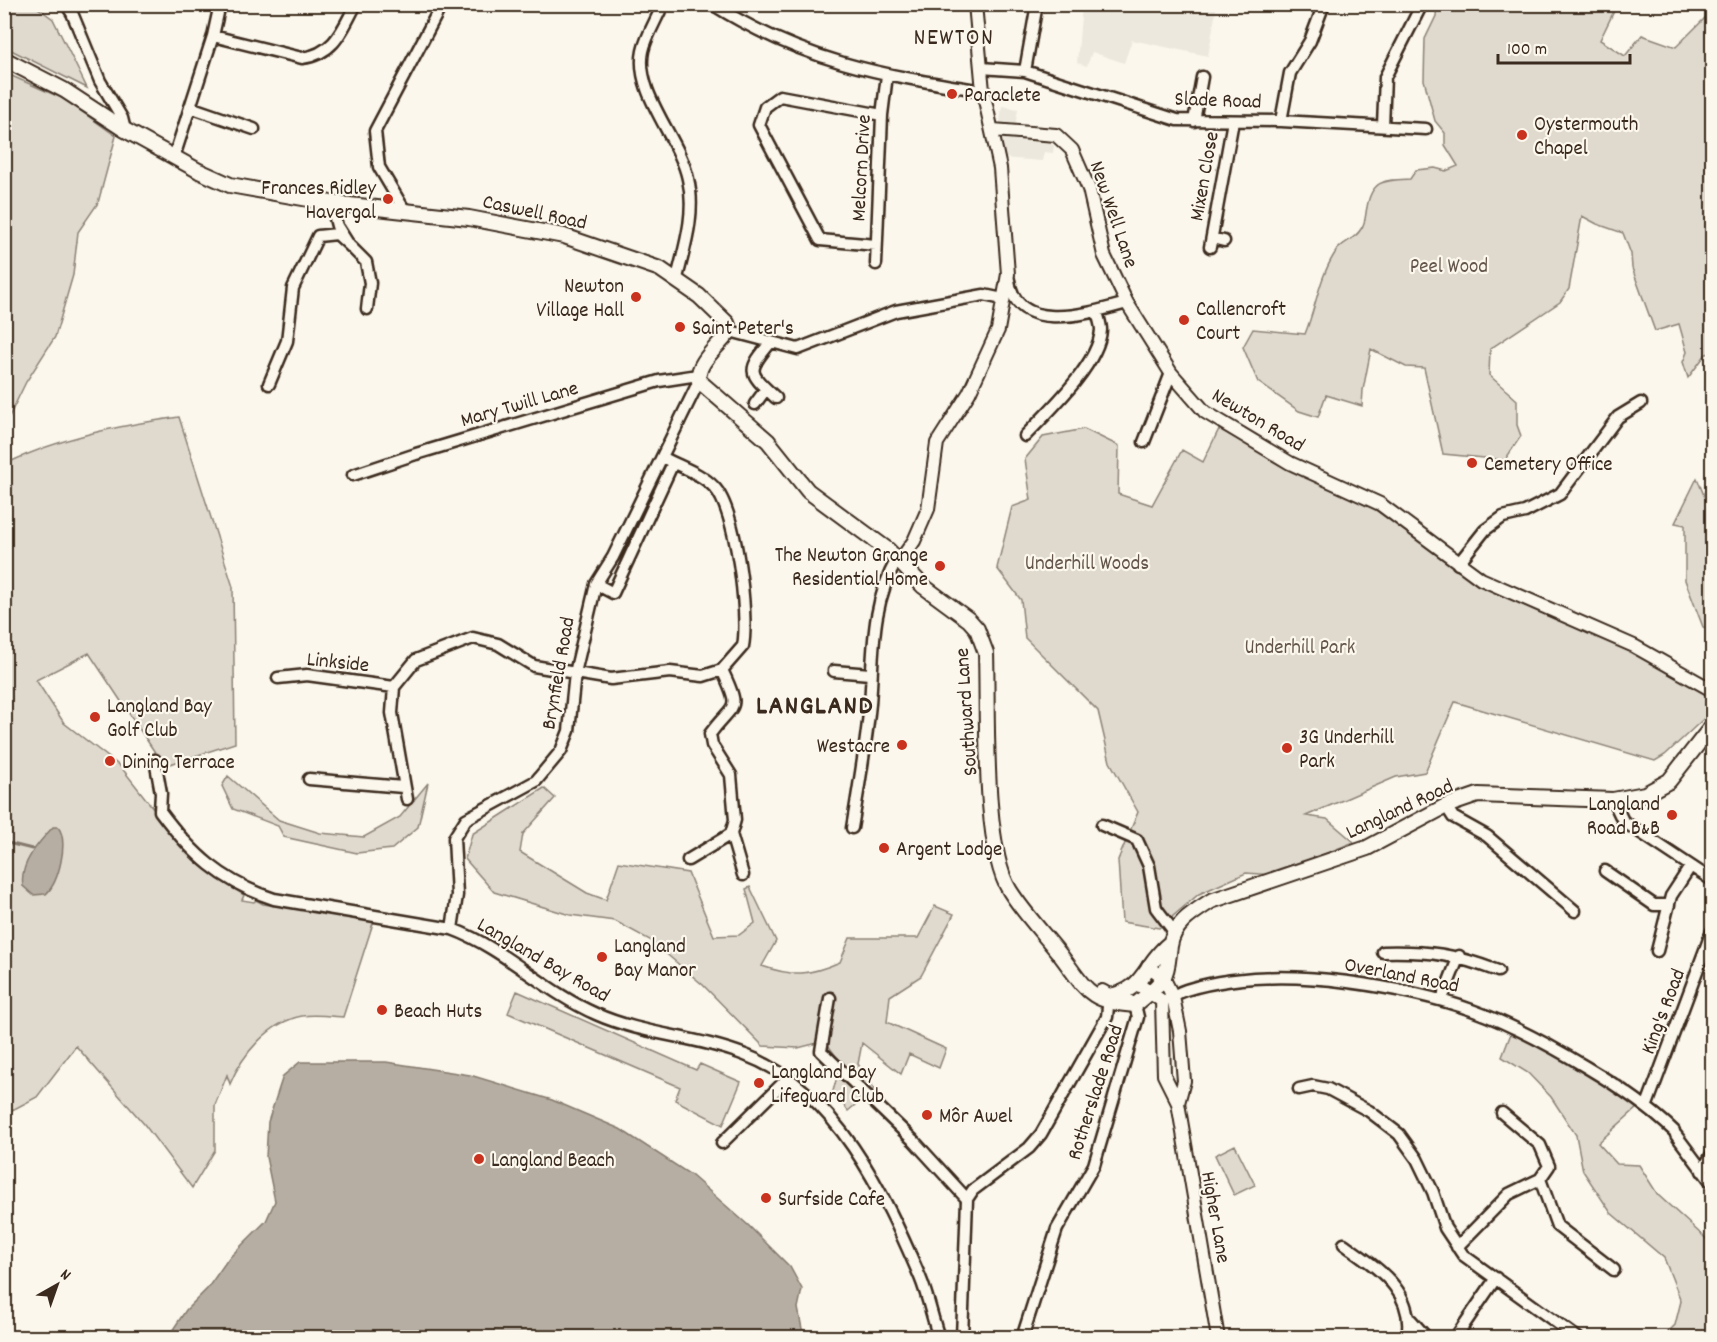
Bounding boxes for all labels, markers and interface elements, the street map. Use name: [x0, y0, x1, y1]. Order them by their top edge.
district label: NEWTON: [914, 22, 994, 56]
scale bar: [1498, 27, 1630, 65]
text: 100 m: [1507, 38, 1547, 63]
place label: Paraclete: [964, 82, 1041, 112]
street label: Slade Road: [1174, 85, 1262, 119]
marker: Paraclete: [945, 87, 959, 101]
place label: Oystermouth Chapel: [1534, 111, 1638, 165]
street label: Melcorn Drive: [845, 114, 881, 222]
marker: Oystermouth Chapel: [1515, 128, 1529, 142]
street label: Mixen Close: [1183, 129, 1229, 224]
street label: New Well Lane: [1080, 157, 1144, 273]
place label: Frances Ridley Havergal: [261, 175, 376, 229]
street label: Caswell Road: [479, 188, 589, 240]
marker: Frances Ridley Havergal: [381, 192, 395, 206]
park label: Peel Wood: [1410, 253, 1488, 283]
place label: Newton Village Hall: [536, 273, 624, 327]
marker: Newton Village Hall: [629, 290, 643, 304]
place label: Callencroft Court: [1196, 296, 1286, 350]
marker: Callencroft Court: [1177, 313, 1191, 327]
place label: Saint Peter's: [692, 315, 794, 345]
marker: Saint Peter's: [673, 320, 687, 334]
street label: Mary Twill Lane: [457, 375, 582, 437]
street label: Newton Road: [1205, 382, 1310, 461]
place label: Cemetery Office: [1484, 451, 1613, 481]
marker: Cemetery Office: [1465, 456, 1479, 470]
place label: The Newton Grange Residential Home: [775, 542, 928, 596]
park label: Underhill Woods: [1025, 550, 1149, 580]
marker: The Newton Grange Residential Home: [933, 559, 947, 573]
street label: Brynfield Road: [535, 615, 585, 732]
park label: Underhill Park: [1245, 634, 1355, 664]
street label: Linkside: [305, 646, 370, 682]
street label: Southward Lane: [949, 647, 987, 777]
district label: LANGLAND: [756, 688, 874, 727]
place label: Langland Bay Golf Club: [107, 693, 212, 747]
marker: Langland Bay Golf Club: [88, 710, 102, 724]
place label: 3G Underhill Park: [1299, 724, 1394, 778]
place label: Westacre: [817, 733, 890, 763]
marker: Westacre: [895, 738, 909, 752]
marker: 3G Underhill Park: [1280, 741, 1294, 755]
place label: Dining Terrace: [122, 749, 235, 779]
marker: Dining Terrace: [103, 754, 117, 768]
street label: Langland Road: [1341, 773, 1459, 849]
place label: Langland Road B&B: [1587, 791, 1660, 845]
marker: Langland Road B&B: [1665, 808, 1679, 822]
place label: Argent Lodge: [896, 836, 1002, 866]
marker: Argent Lodge: [877, 841, 891, 855]
street label: Langland Bay Road: [471, 911, 614, 1012]
place label: Langland Bay Manor: [614, 933, 696, 987]
marker: Langland Bay Manor: [595, 950, 609, 964]
street label: Overland Road: [1341, 951, 1461, 1003]
street label: King's Road: [1635, 965, 1695, 1059]
place label: Beach Huts: [394, 998, 482, 1028]
marker: Beach Huts: [375, 1003, 389, 1017]
street label: Rotherslade Road: [1061, 1021, 1133, 1165]
place label: Langland Bay Lifeguard Club: [771, 1059, 884, 1113]
marker: Langland Bay Lifeguard Club: [752, 1076, 766, 1090]
place label: Môr Awel: [939, 1103, 1012, 1133]
marker: Môr Awel: [920, 1108, 934, 1122]
place label: Langland Beach: [491, 1147, 615, 1177]
marker: Langland Beach: [472, 1152, 486, 1166]
street label: Higher Lane: [1191, 1169, 1237, 1266]
place label: Surfside Cafe: [778, 1186, 885, 1216]
marker: Surfside Cafe: [759, 1191, 773, 1205]
north arrow: [27, 1255, 87, 1315]
text: N: [55, 1264, 76, 1287]

